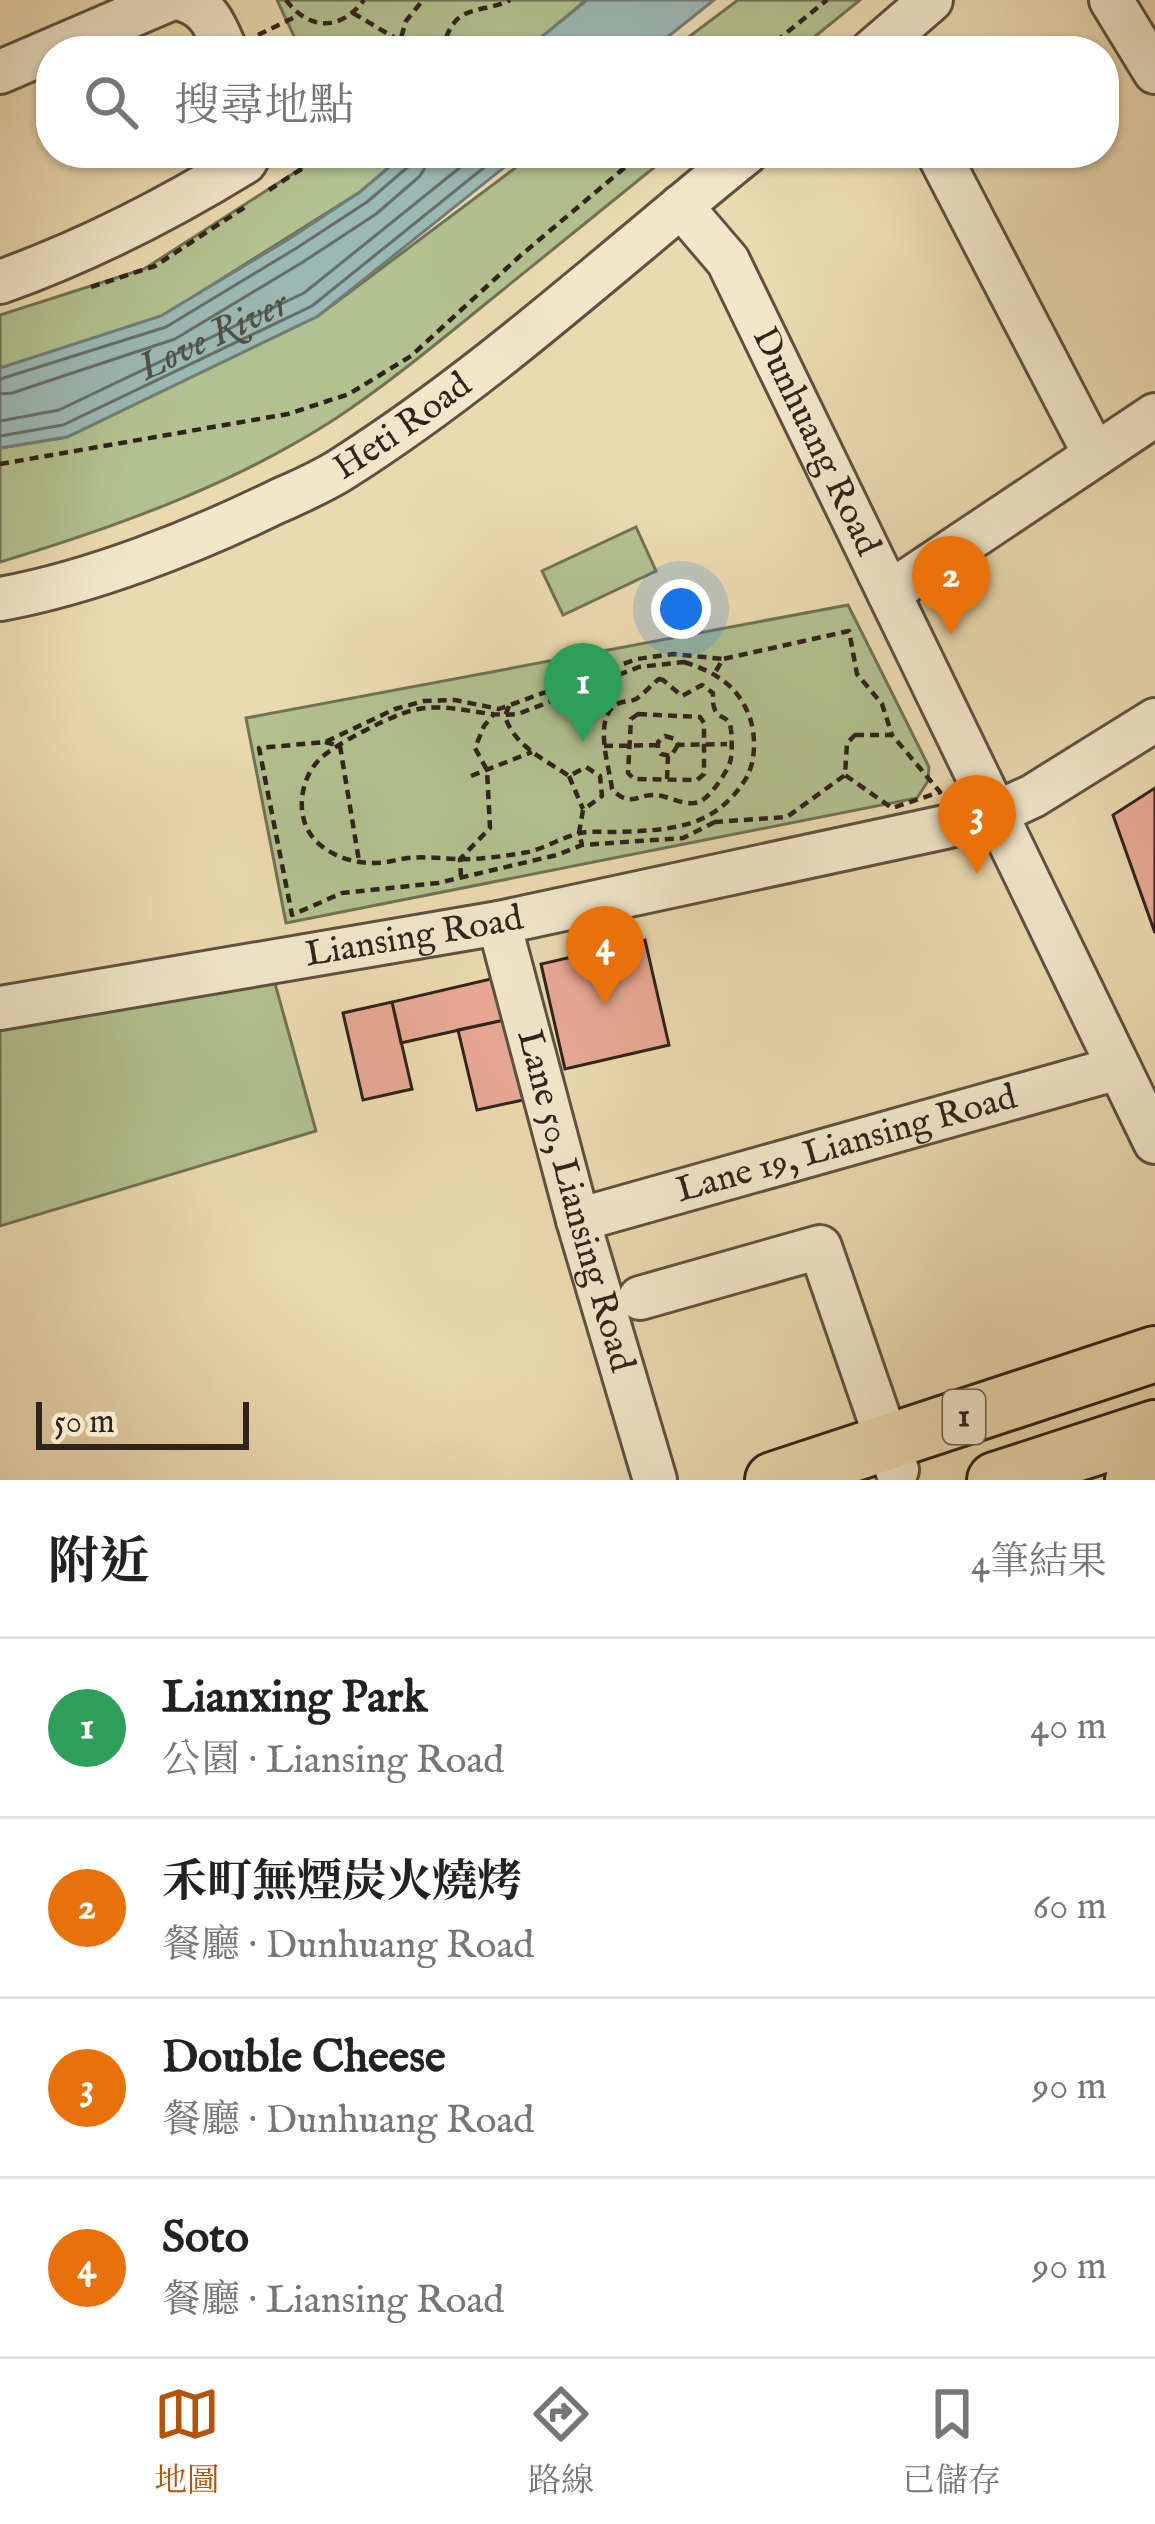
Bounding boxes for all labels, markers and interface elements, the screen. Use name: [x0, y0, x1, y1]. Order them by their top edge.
search box: [36, 36, 1119, 168]
icon: search: [78, 69, 144, 135]
text: 搜尋地點: [174, 79, 354, 136]
water label: Love River: [129, 279, 298, 393]
street label: Dunhuang Road: [741, 320, 891, 564]
street label: Heti Road: [325, 362, 482, 491]
pin: 2: [912, 536, 990, 635]
your location: [651, 579, 711, 639]
pin: 1: [544, 643, 622, 742]
pin: 3: [938, 775, 1016, 874]
street label: Liansing Road: [302, 895, 528, 979]
pin: 4: [566, 906, 644, 1005]
street label: Lane 50, Liansing Road: [505, 1025, 645, 1378]
street label: Lane 19, Liansing Road: [671, 1074, 1023, 1214]
road number: 1: [943, 1390, 985, 1444]
scale bar: [36, 1396, 249, 1449]
text: 50 m: [54, 1402, 115, 1444]
text: 附近: [48, 1532, 150, 1597]
text: 4筆結果: [971, 1539, 1107, 1588]
text: Lianxing Park: [162, 1670, 427, 1727]
text: 1: [80, 1703, 94, 1752]
text: 40 m: [1030, 1703, 1107, 1752]
text: 公園 · Liansing Road: [162, 1737, 504, 1786]
text: 禾町無煙炭火燒烤: [162, 1855, 522, 1912]
text: 2: [78, 1883, 96, 1932]
text: 60 m: [1033, 1883, 1107, 1932]
text: 餐廳 · Dunhuang Road: [162, 1922, 534, 1971]
text: Double Cheese: [162, 2030, 446, 2087]
text: 3: [80, 2063, 94, 2112]
text: 90 m: [1032, 2063, 1107, 2112]
text: 餐廳 · Dunhuang Road: [162, 2097, 534, 2146]
text: Soto: [162, 2210, 249, 2267]
text: 4: [77, 2243, 97, 2292]
text: 90 m: [1032, 2243, 1107, 2292]
text: 餐廳 · Liansing Road: [162, 2277, 504, 2326]
tab: 地圖: [154, 2381, 220, 2503]
tab: 路線: [528, 2381, 594, 2503]
tab: 已儲存: [902, 2381, 1001, 2503]

